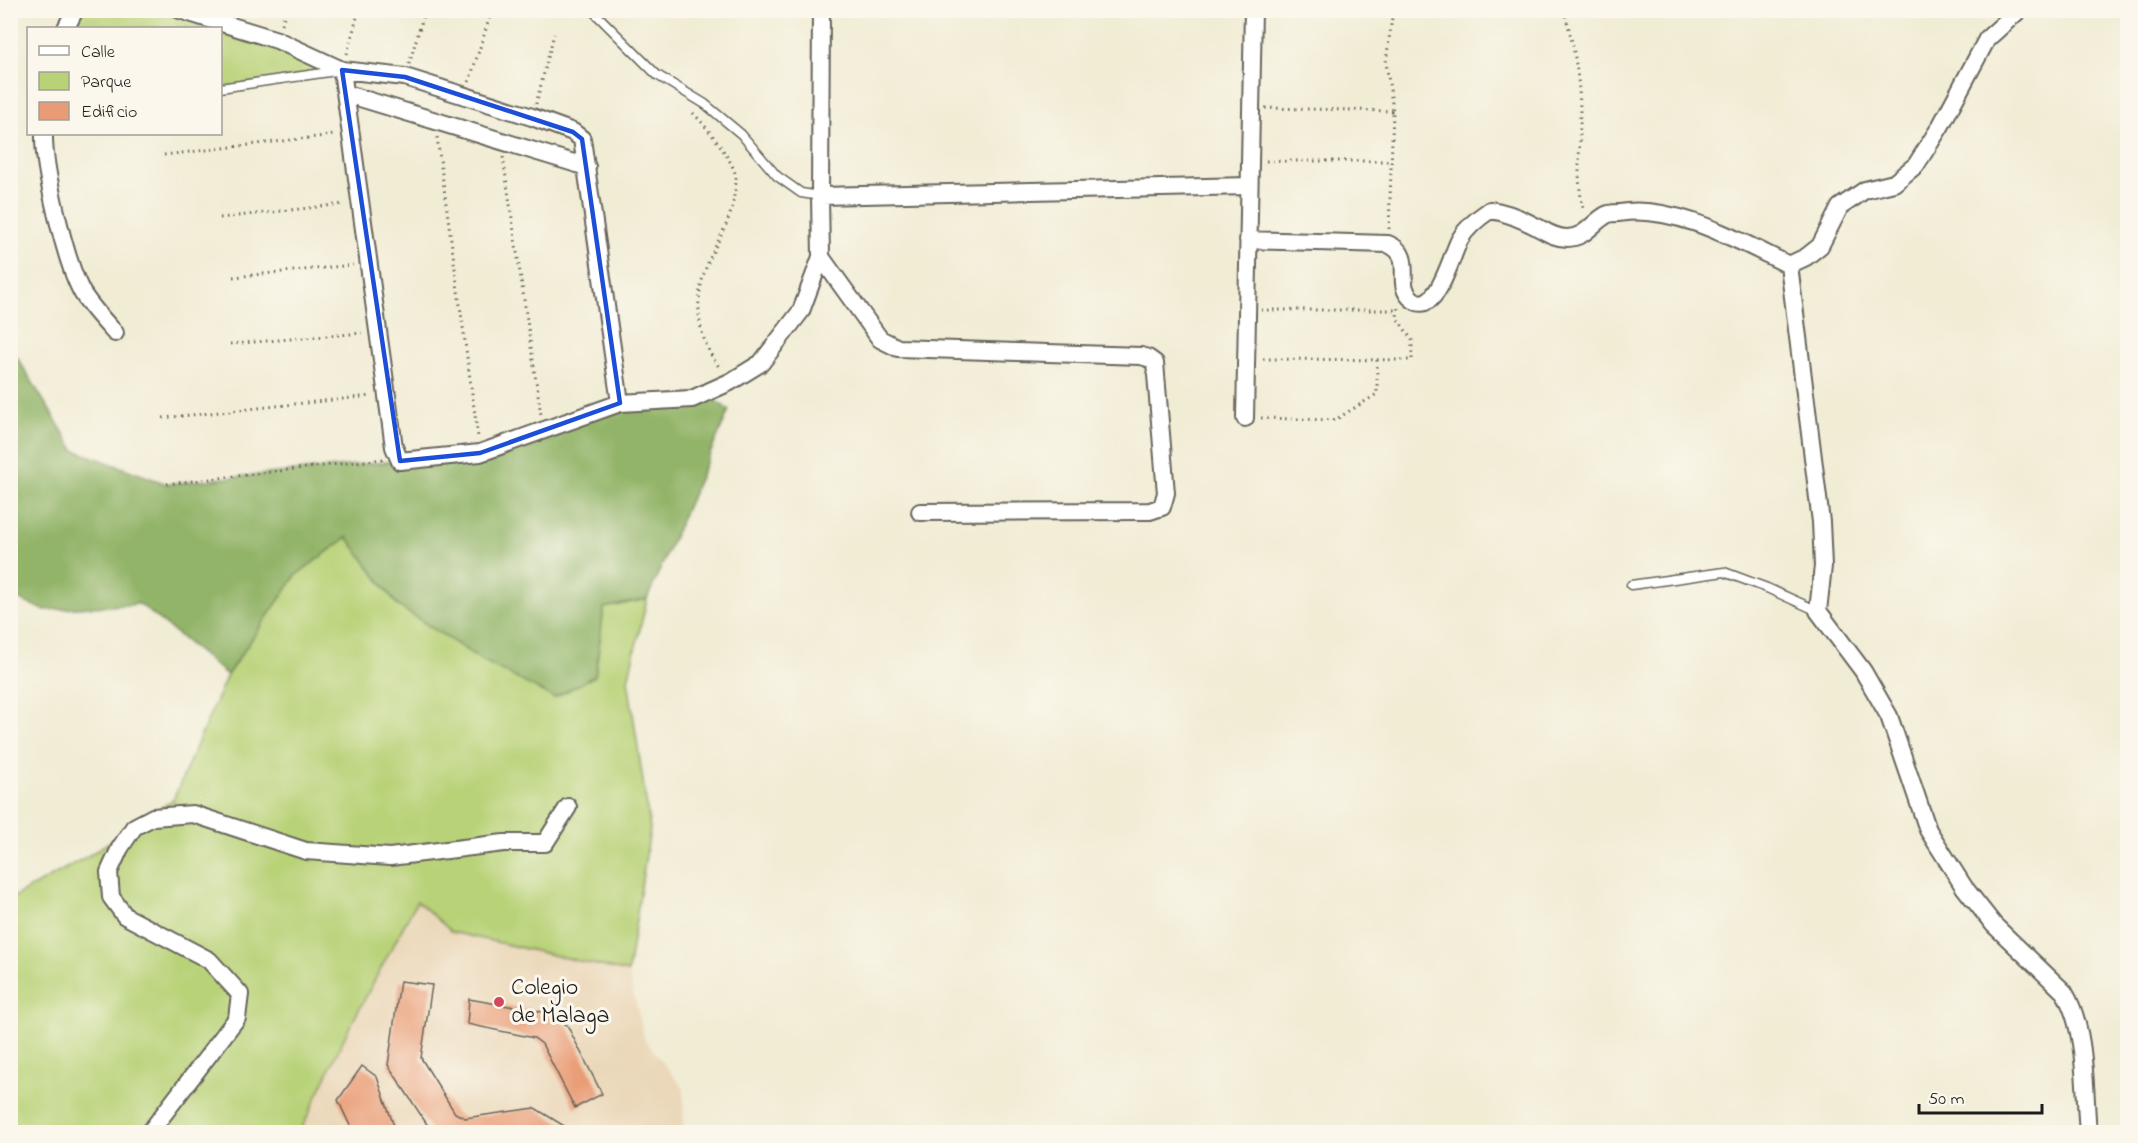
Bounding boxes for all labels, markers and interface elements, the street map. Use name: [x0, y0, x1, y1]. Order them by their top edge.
legend: [27, 27, 222, 135]
text: Calle: [81, 40, 116, 66]
text: Parque: [81, 70, 132, 96]
text: Edificio: [81, 100, 137, 126]
place label: Colegio de Malaga: [511, 971, 610, 1034]
marker: Colegio de Malaga: [492, 995, 506, 1009]
scale bar: [1919, 1077, 2042, 1115]
text: 50 m: [1928, 1087, 1965, 1113]

